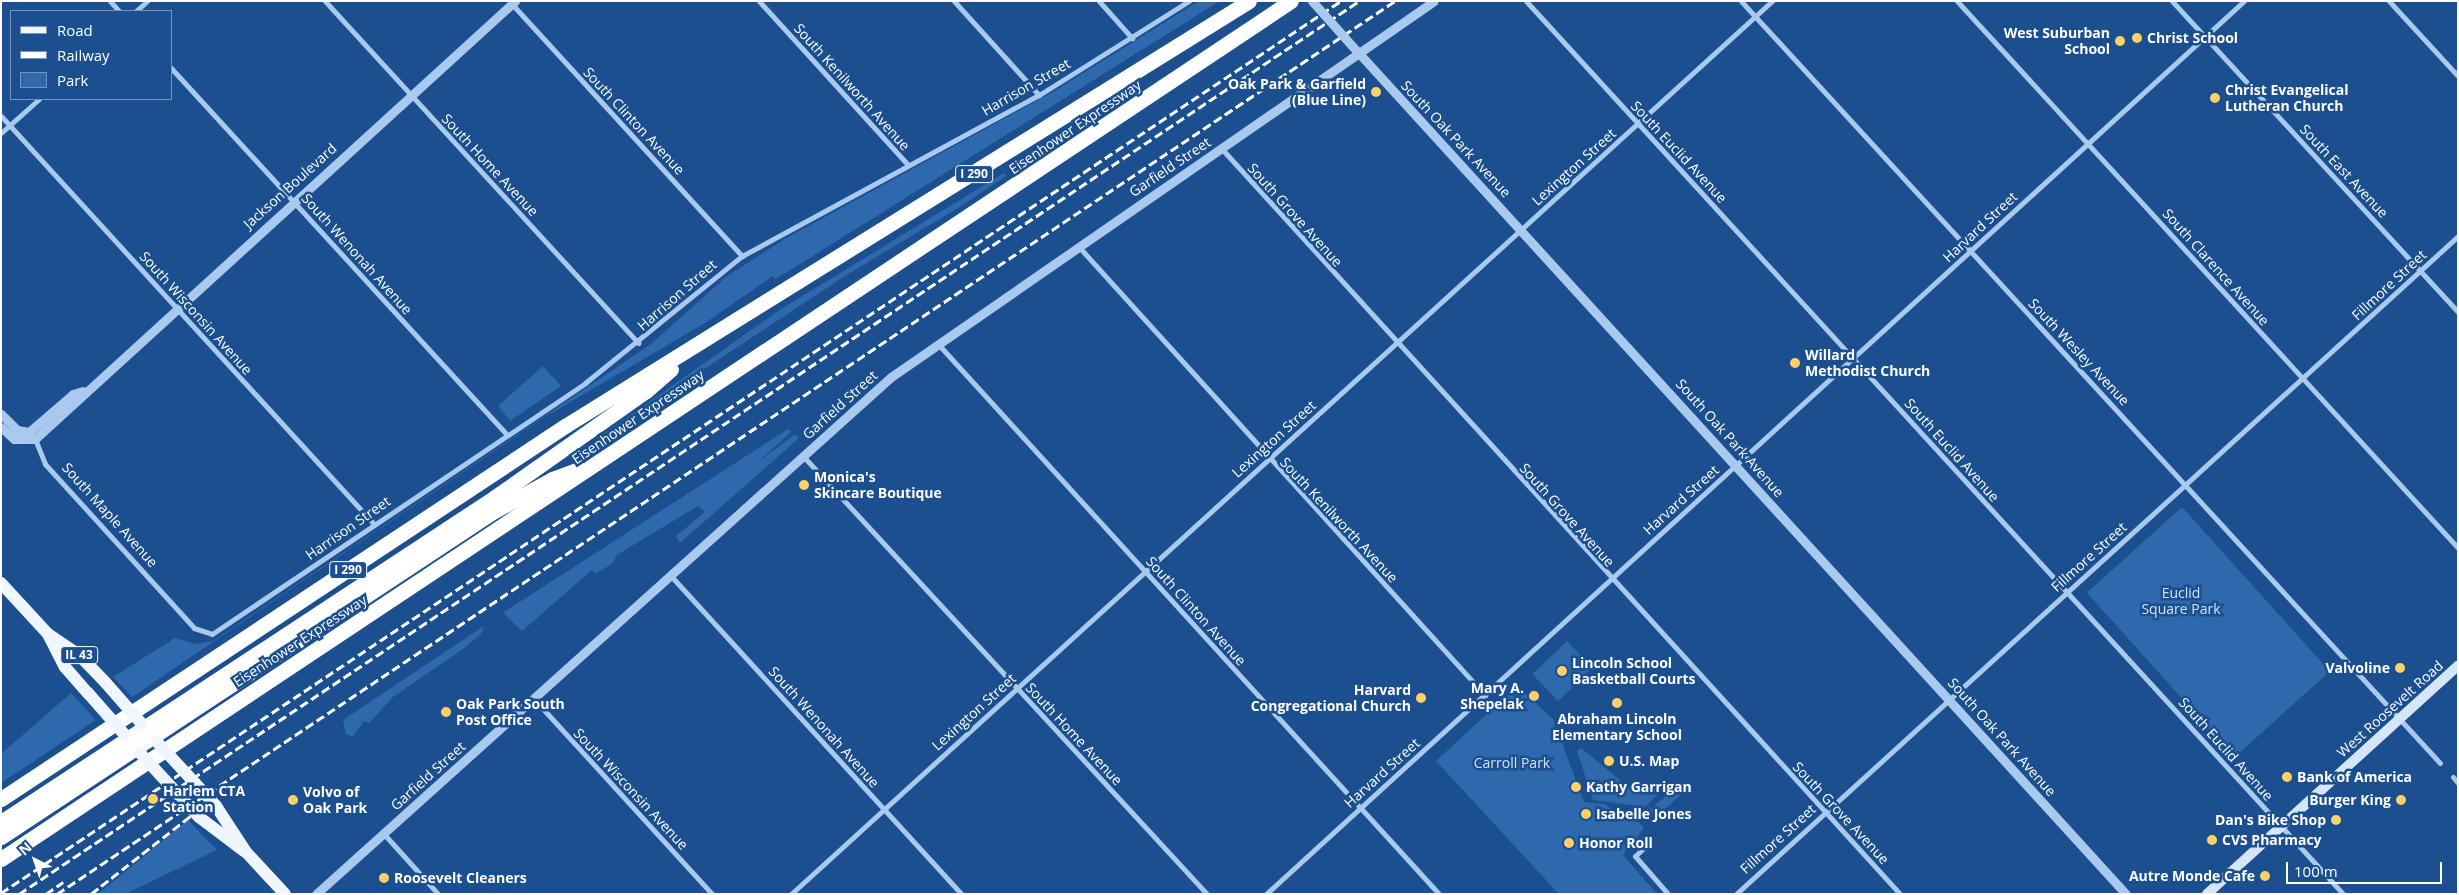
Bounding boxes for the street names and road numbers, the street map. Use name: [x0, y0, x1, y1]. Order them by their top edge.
street label: South Kenilworth Avenue: [791, 20, 913, 154]
street label: Harrison Street: [979, 55, 1073, 119]
street label: South Clinton Avenue: [580, 64, 688, 178]
street label: Eisenhower Expressway: [1006, 76, 1144, 178]
street label: South Oak Park Avenue: [1398, 77, 1514, 201]
street label: South Euclid Avenue: [1628, 98, 1730, 206]
street label: South Home Avenue: [438, 110, 542, 220]
street label: South East Avenue: [2296, 121, 2392, 221]
street label: Lexington Street: [1529, 125, 1619, 209]
street label: Garfield Street: [1126, 134, 1214, 200]
street label: Jackson Boulevard: [240, 140, 340, 232]
street label: South Grove Avenue: [1244, 160, 1346, 270]
road number: I 290: [954, 164, 994, 183]
street label: Harvard Street: [1939, 188, 2021, 266]
street label: South Wenonah Avenue: [298, 190, 416, 318]
street label: South Clarence Avenue: [2159, 205, 2273, 329]
street label: Fillmore Street: [2348, 246, 2430, 324]
street label: South Wisconsin Avenue: [136, 248, 256, 378]
street label: Harrison Street: [634, 256, 720, 334]
street label: South Wesley Avenue: [2025, 295, 2133, 409]
street label: Eisenhower Expressway: [569, 366, 707, 468]
street label: Garfield Street: [799, 367, 881, 443]
street label: South Oak Park Avenue: [1672, 375, 1788, 501]
street label: South Euclid Avenue: [1901, 395, 2003, 505]
street label: Lexington Street: [1229, 397, 1319, 481]
street label: South Kenilworth Avenue: [1277, 454, 1401, 586]
street label: South Maple Avenue: [59, 459, 161, 571]
street label: South Grove Avenue: [1516, 460, 1618, 570]
street label: Harvard Street: [1640, 462, 1722, 538]
street label: Harrison Street: [302, 493, 394, 563]
street label: Fillmore Street: [2048, 519, 2130, 595]
street label: South Clinton Avenue: [1143, 553, 1249, 669]
road number: I 290: [328, 560, 368, 580]
street label: Eisenhower Expressway: [230, 592, 370, 690]
road number: IL 43: [59, 646, 99, 664]
street label: West Roosevelt Road: [2334, 657, 2446, 761]
street label: South Wenonah Avenue: [765, 663, 883, 791]
street label: Lexington Street: [929, 670, 1019, 754]
street label: South Oak Park Avenue: [1944, 674, 2060, 800]
street label: South Home Avenue: [1022, 679, 1126, 789]
street label: South Euclid Avenue: [2175, 694, 2277, 804]
street label: South Wisconsin Avenue: [570, 725, 692, 853]
street label: Harvard Street: [1341, 735, 1423, 811]
street label: Garfield Street: [387, 738, 469, 814]
street label: South Grove Avenue: [1789, 758, 1893, 868]
street label: Fillmore Street: [1737, 801, 1819, 877]

